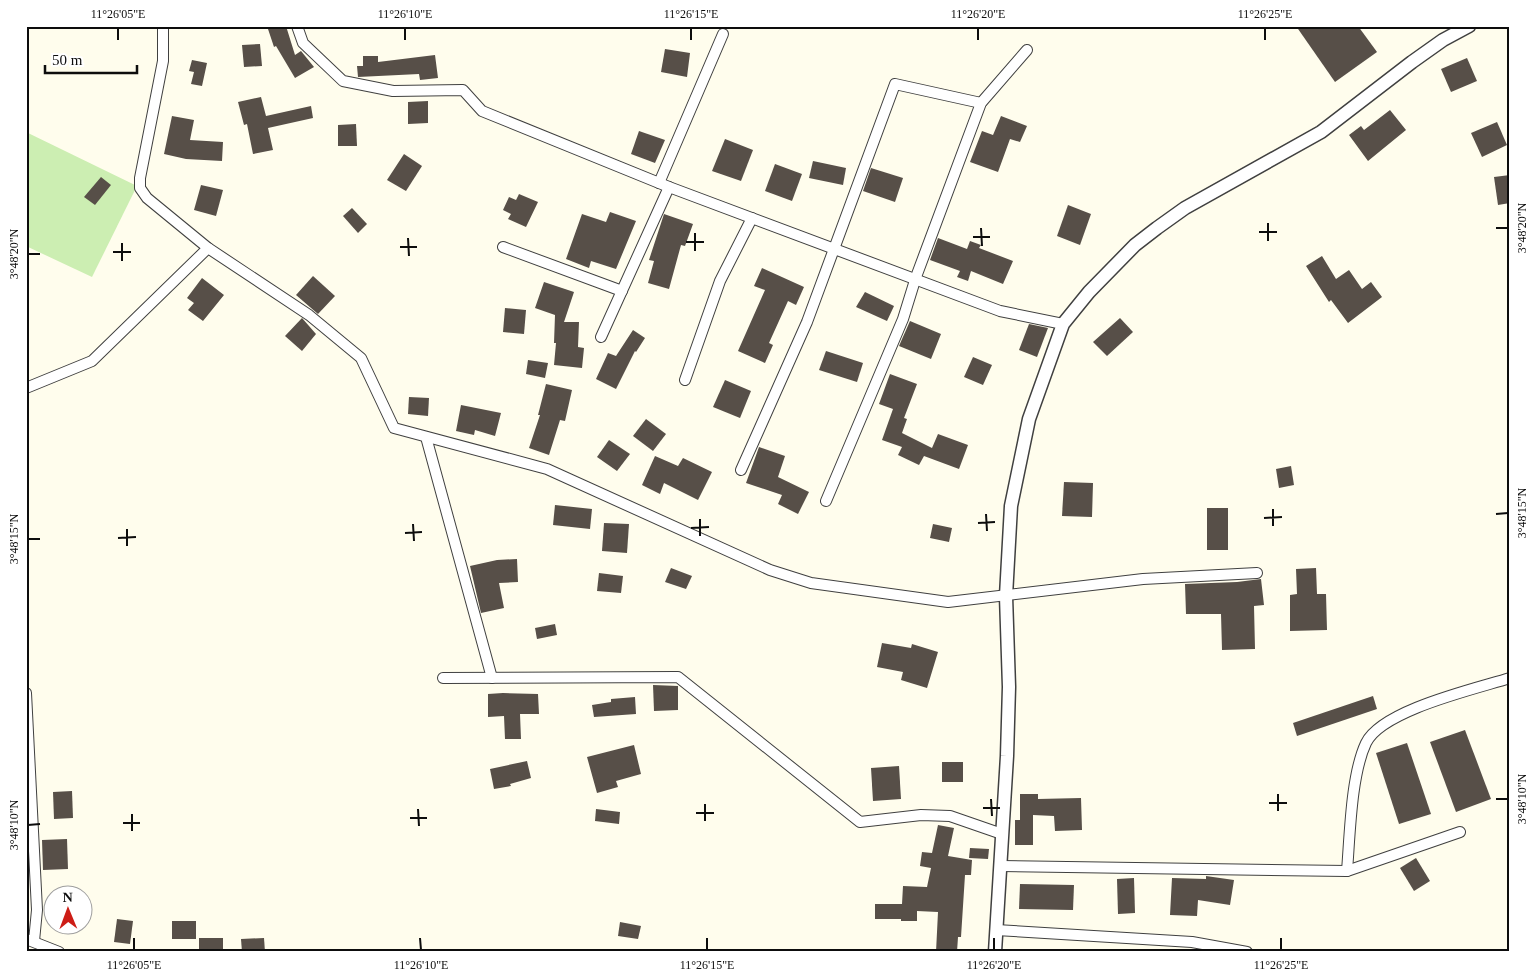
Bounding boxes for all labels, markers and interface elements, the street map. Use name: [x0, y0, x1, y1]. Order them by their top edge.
text: 11°26'05"E: [91, 7, 145, 21]
text: 11°26'10"E: [378, 7, 432, 21]
text: 11°26'15"E: [664, 7, 718, 21]
text: 11°26'20"E: [951, 7, 1005, 21]
text: 11°26'25"E: [1238, 7, 1292, 21]
scale bar: [45, 42, 138, 74]
text: 50 m: [52, 52, 83, 68]
text: 3°48'20"N: [1515, 202, 1529, 253]
text: 3°48'20"N: [7, 228, 21, 279]
text: 3°48'15"N: [1515, 487, 1529, 538]
text: 3°48'15"N: [7, 513, 21, 564]
text: 3°48'10"N: [1515, 773, 1529, 824]
text: 3°48'10"N: [7, 799, 21, 850]
north arrow: [42, 886, 92, 936]
text: N: [63, 890, 73, 905]
text: 11°26'05"E: [107, 958, 161, 972]
text: 11°26'10"E: [394, 958, 448, 972]
text: 11°26'15"E: [680, 958, 734, 972]
text: 11°26'20"E: [967, 958, 1021, 972]
text: 11°26'25"E: [1254, 958, 1308, 972]

